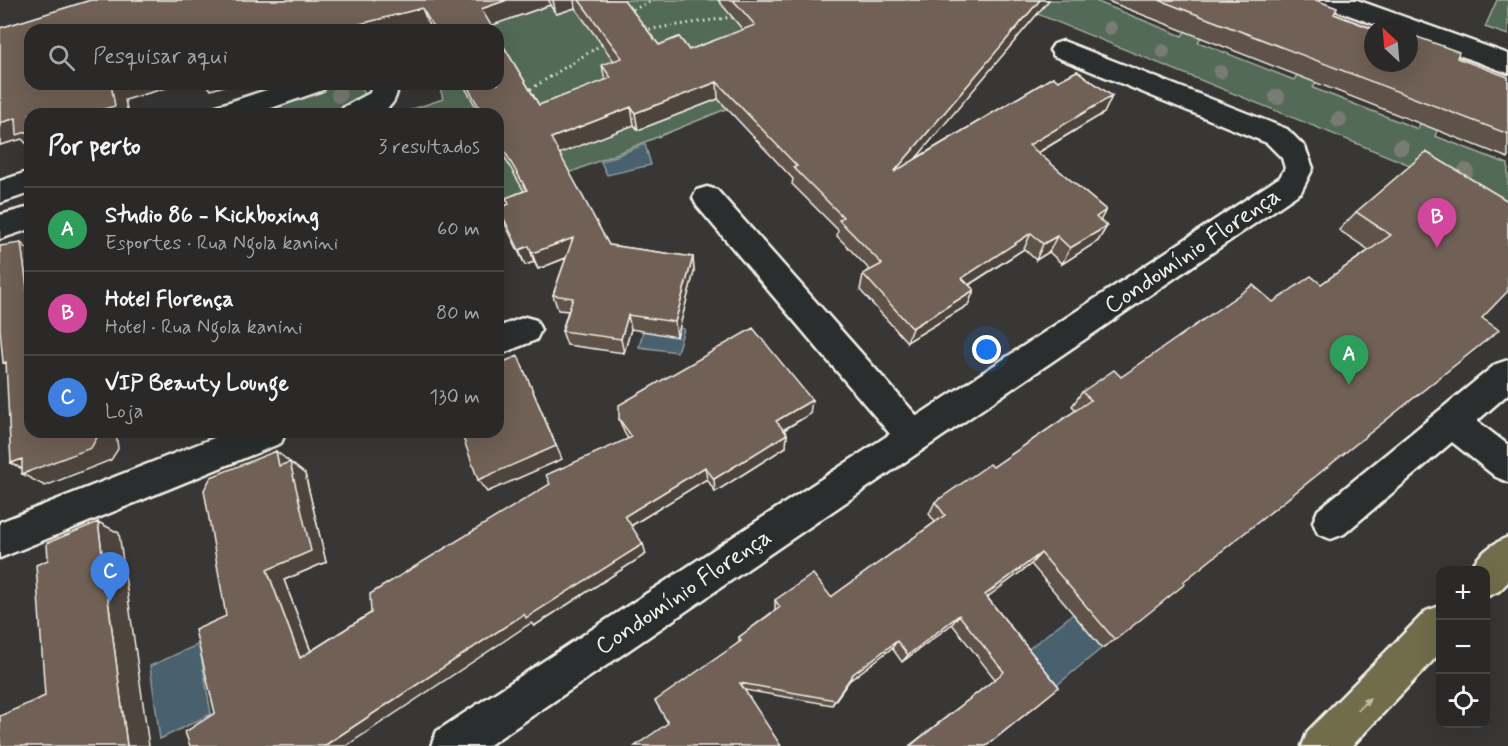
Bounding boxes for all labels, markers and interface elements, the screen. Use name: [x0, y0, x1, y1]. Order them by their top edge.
north arrow: [1364, 18, 1418, 72]
search box: [24, 24, 504, 90]
icon: search: [45, 41, 78, 74]
text: Pesquisar aqui: [93, 43, 228, 71]
text: Por perto: [48, 130, 141, 164]
text: 3 resultados: [378, 134, 480, 161]
street label: Condomínio Florença: [1099, 181, 1287, 322]
pin: B: [1418, 198, 1456, 248]
text: Studio 86 - Kickboxing: [105, 202, 319, 230]
text: A: [61, 216, 74, 243]
text: 60 m: [437, 216, 480, 243]
text: Esportes · Rua Ngola kanini: [105, 230, 338, 257]
text: Hotel Florença: [105, 286, 234, 314]
text: B: [61, 300, 74, 327]
text: 80 m: [436, 300, 480, 327]
text: Hotel · Rua Ngola kanini: [105, 314, 303, 341]
your location: [972, 335, 1001, 364]
pin: A: [1330, 336, 1368, 385]
text: VIP Beauty Lounge: [105, 370, 289, 398]
text: C: [60, 384, 75, 411]
text: 130 m: [429, 384, 480, 411]
text: Loja: [105, 398, 143, 425]
street label: Condomínio Florença: [590, 522, 778, 663]
pin: C: [90, 552, 130, 602]
map controls: [1436, 566, 1490, 728]
button: +: [1436, 566, 1490, 620]
button: −: [1436, 620, 1490, 674]
button: locate: [1436, 674, 1490, 728]
one-way arrow: [1356, 697, 1370, 711]

